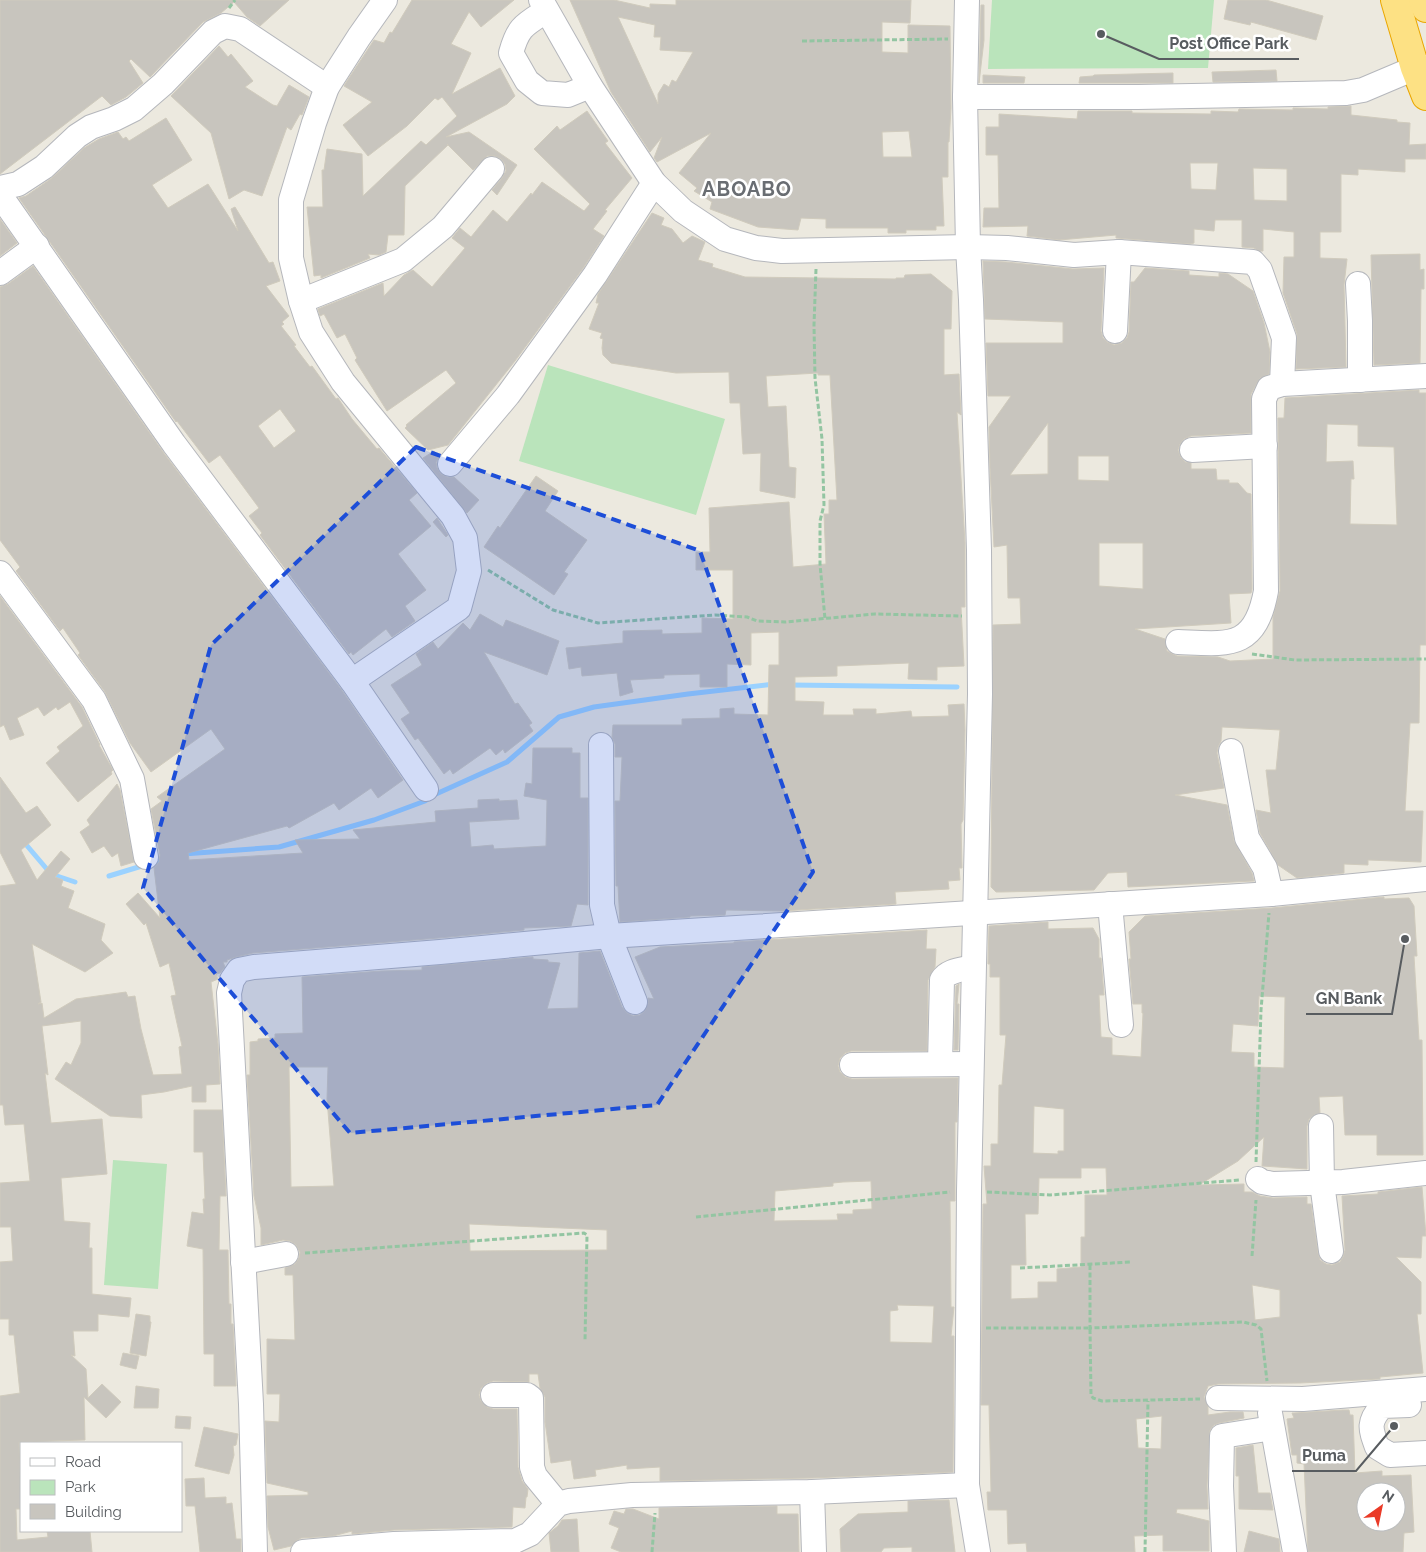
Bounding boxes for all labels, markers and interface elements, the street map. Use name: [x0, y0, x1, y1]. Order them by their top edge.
callout: Post Office Park: [1159, 28, 1299, 59]
text: Post Office Park: [1169, 34, 1289, 53]
district label: ABOABO: [702, 177, 792, 201]
callout: GN Bank: [1306, 983, 1392, 1014]
text: GN Bank: [1316, 989, 1382, 1008]
callout: Puma: [1292, 1440, 1356, 1471]
legend: [20, 1442, 182, 1532]
text: Puma: [1302, 1446, 1346, 1465]
text: Road: [65, 1453, 101, 1471]
text: Park: [65, 1478, 96, 1496]
north arrow: [1356, 1482, 1406, 1532]
text: N: [1379, 1486, 1397, 1506]
text: Building: [65, 1503, 122, 1521]

